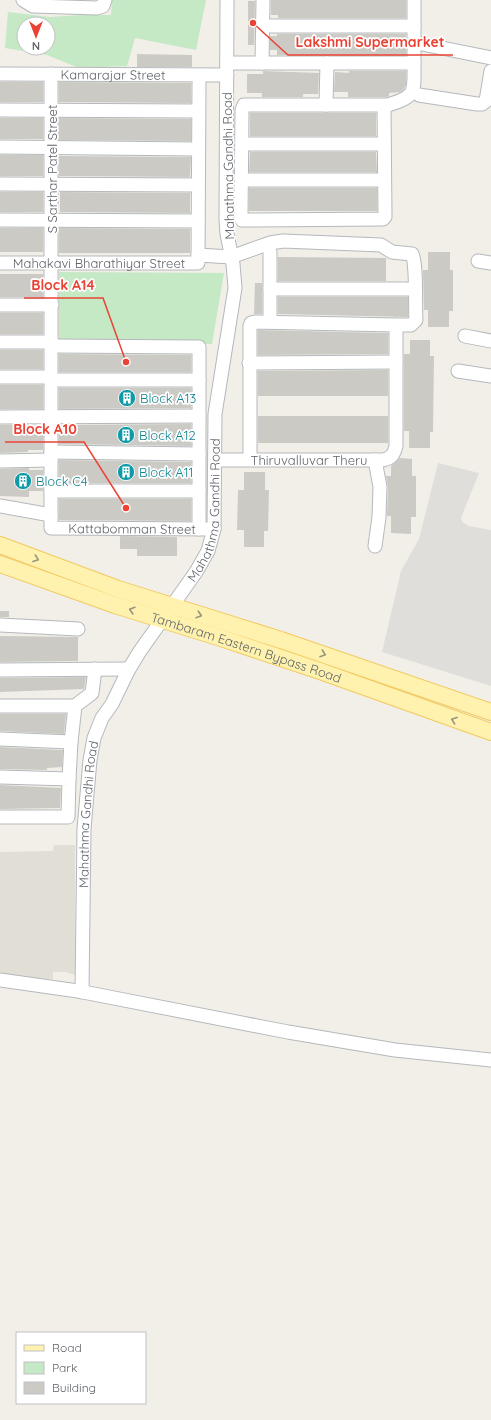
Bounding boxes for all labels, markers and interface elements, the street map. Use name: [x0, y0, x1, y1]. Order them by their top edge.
north arrow: [16, 16, 56, 56]
callout: Lakshmi Supermarket: [288, 29, 453, 55]
text: Lakshmi Supermarket: [296, 33, 445, 51]
text: N: [32, 39, 40, 53]
street label: Kamarajar Street: [61, 66, 165, 83]
street label: Mahathma Gandhi Road: [219, 92, 237, 240]
street label: S Sarthar Patel Street: [44, 105, 60, 233]
street label: Mahakavi Bharathiyar Street: [13, 255, 185, 271]
callout: Block A14: [24, 272, 103, 298]
text: Block A14: [31, 276, 95, 294]
building icon: Block A13: [117, 388, 137, 408]
place label: Block A13: [140, 390, 197, 406]
callout: Block A10: [5, 416, 84, 442]
text: Block A10: [13, 420, 77, 438]
building icon: Block A12: [116, 425, 136, 445]
place label: Block A12: [139, 427, 196, 443]
street label: Mahathma Gandhi Road: [184, 438, 223, 585]
street label: Thiruvalluvar Theru: [251, 452, 367, 468]
building icon: Block A11: [116, 462, 136, 482]
place label: Block A11: [139, 464, 193, 480]
building icon: Block C4: [13, 471, 33, 491]
place label: Block C4: [36, 473, 88, 489]
street label: Kattabomman Street: [68, 520, 196, 537]
one-way arrow: [33, 555, 40, 563]
one-way arrow: [129, 606, 136, 615]
street label: Tambaram Eastern Bypass Road: [149, 609, 344, 686]
one-way arrow: [196, 610, 203, 618]
one-way arrow: [319, 649, 326, 658]
one-way arrow: [451, 716, 458, 724]
street label: Mahathma Gandhi Road: [75, 739, 101, 888]
legend: [16, 1332, 146, 1404]
text: Road: [52, 1340, 82, 1355]
text: Park: [52, 1360, 77, 1375]
text: Building: [52, 1380, 96, 1395]

